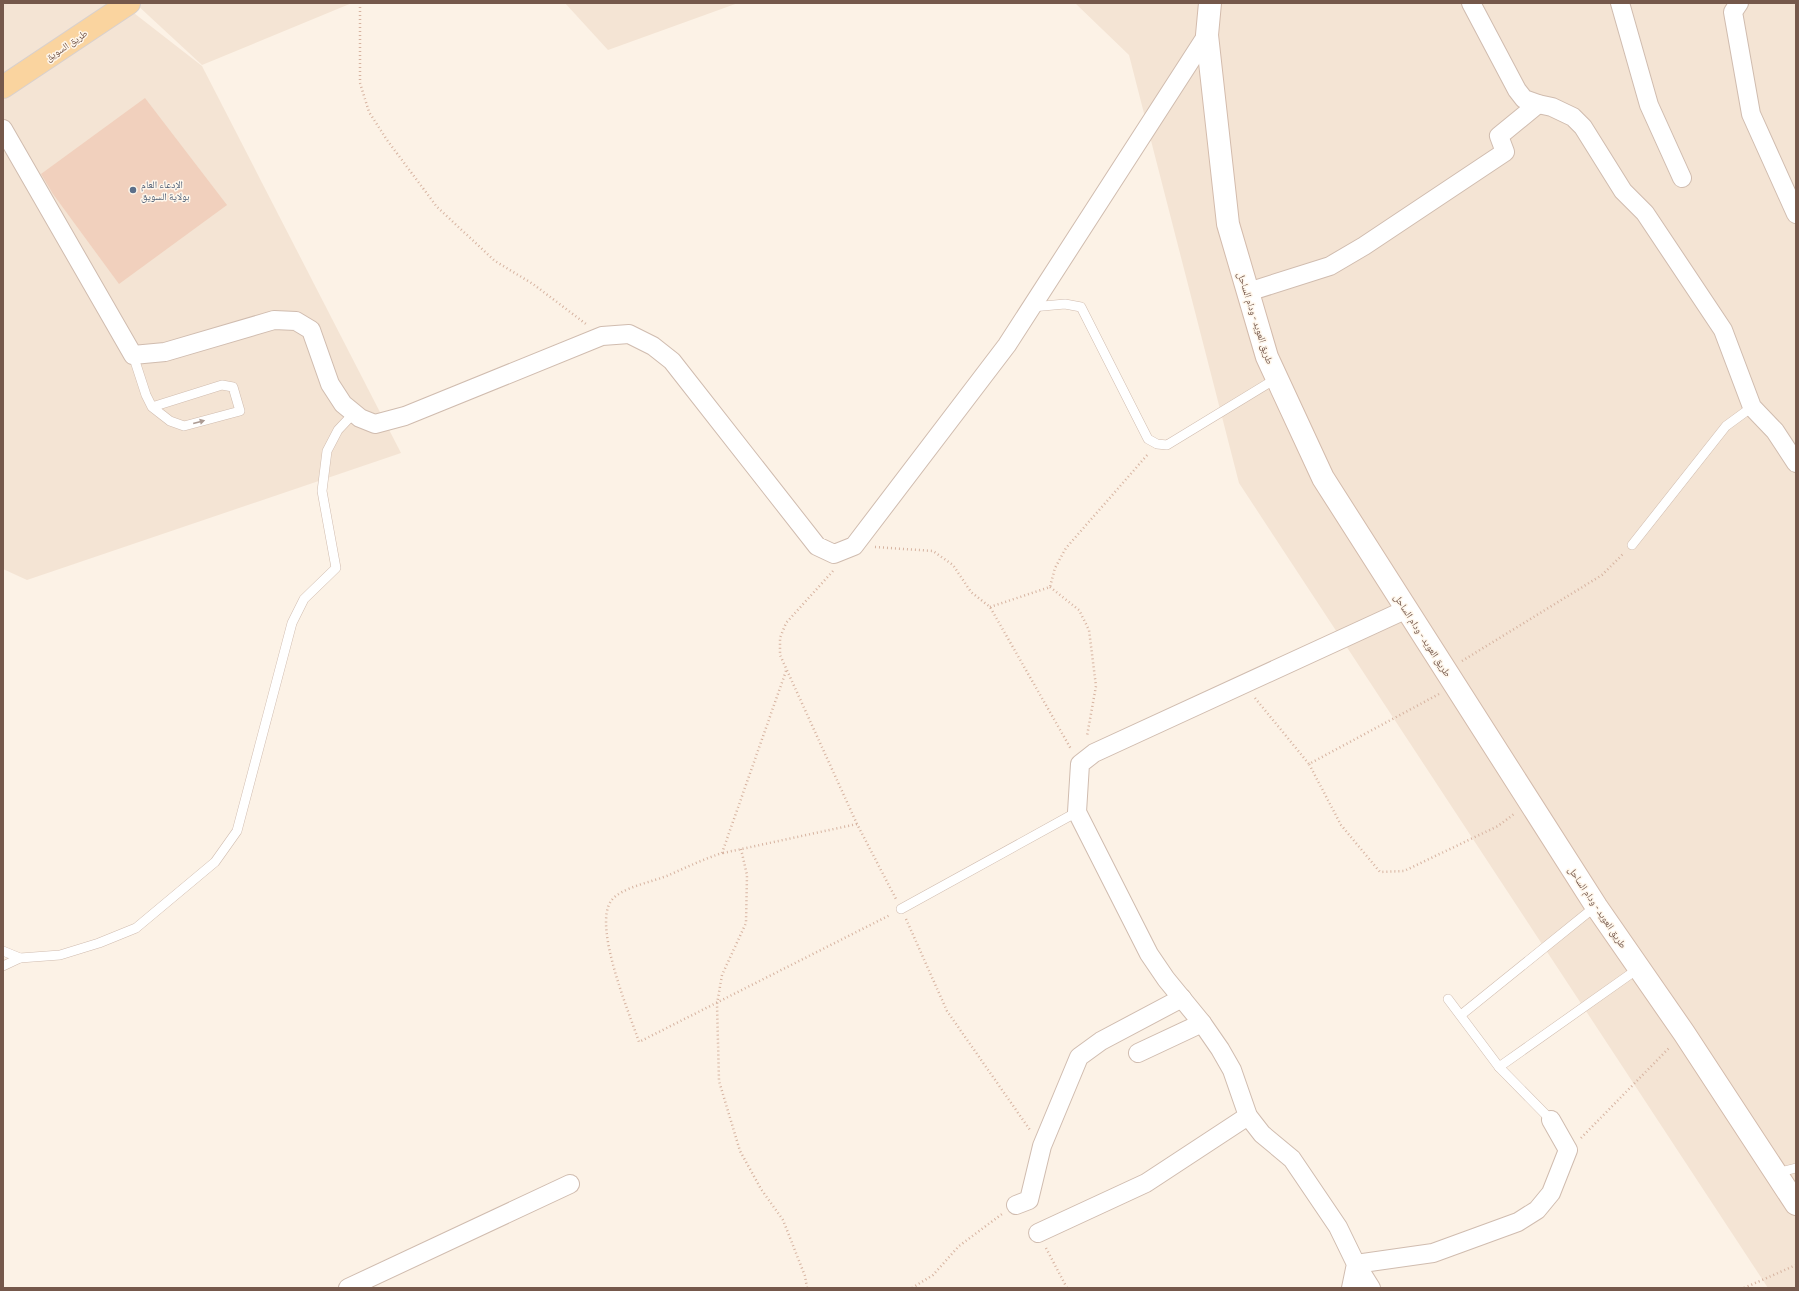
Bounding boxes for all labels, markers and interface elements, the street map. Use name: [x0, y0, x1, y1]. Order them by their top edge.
street label: طريق السويق: [43, 27, 90, 64]
place label: الإدعاء العام بولاية السويق: [141, 179, 190, 203]
marker: الإدعاء العام بولاية السويق: [128, 185, 138, 195]
street label: طريق العويد - ودام الساحل: [1234, 271, 1276, 367]
one-way arrow: [193, 419, 205, 425]
street label: طريق العويد - ودام الساحل: [1390, 592, 1454, 680]
street label: طريق العويد - ودام الساحل: [1565, 864, 1629, 952]

